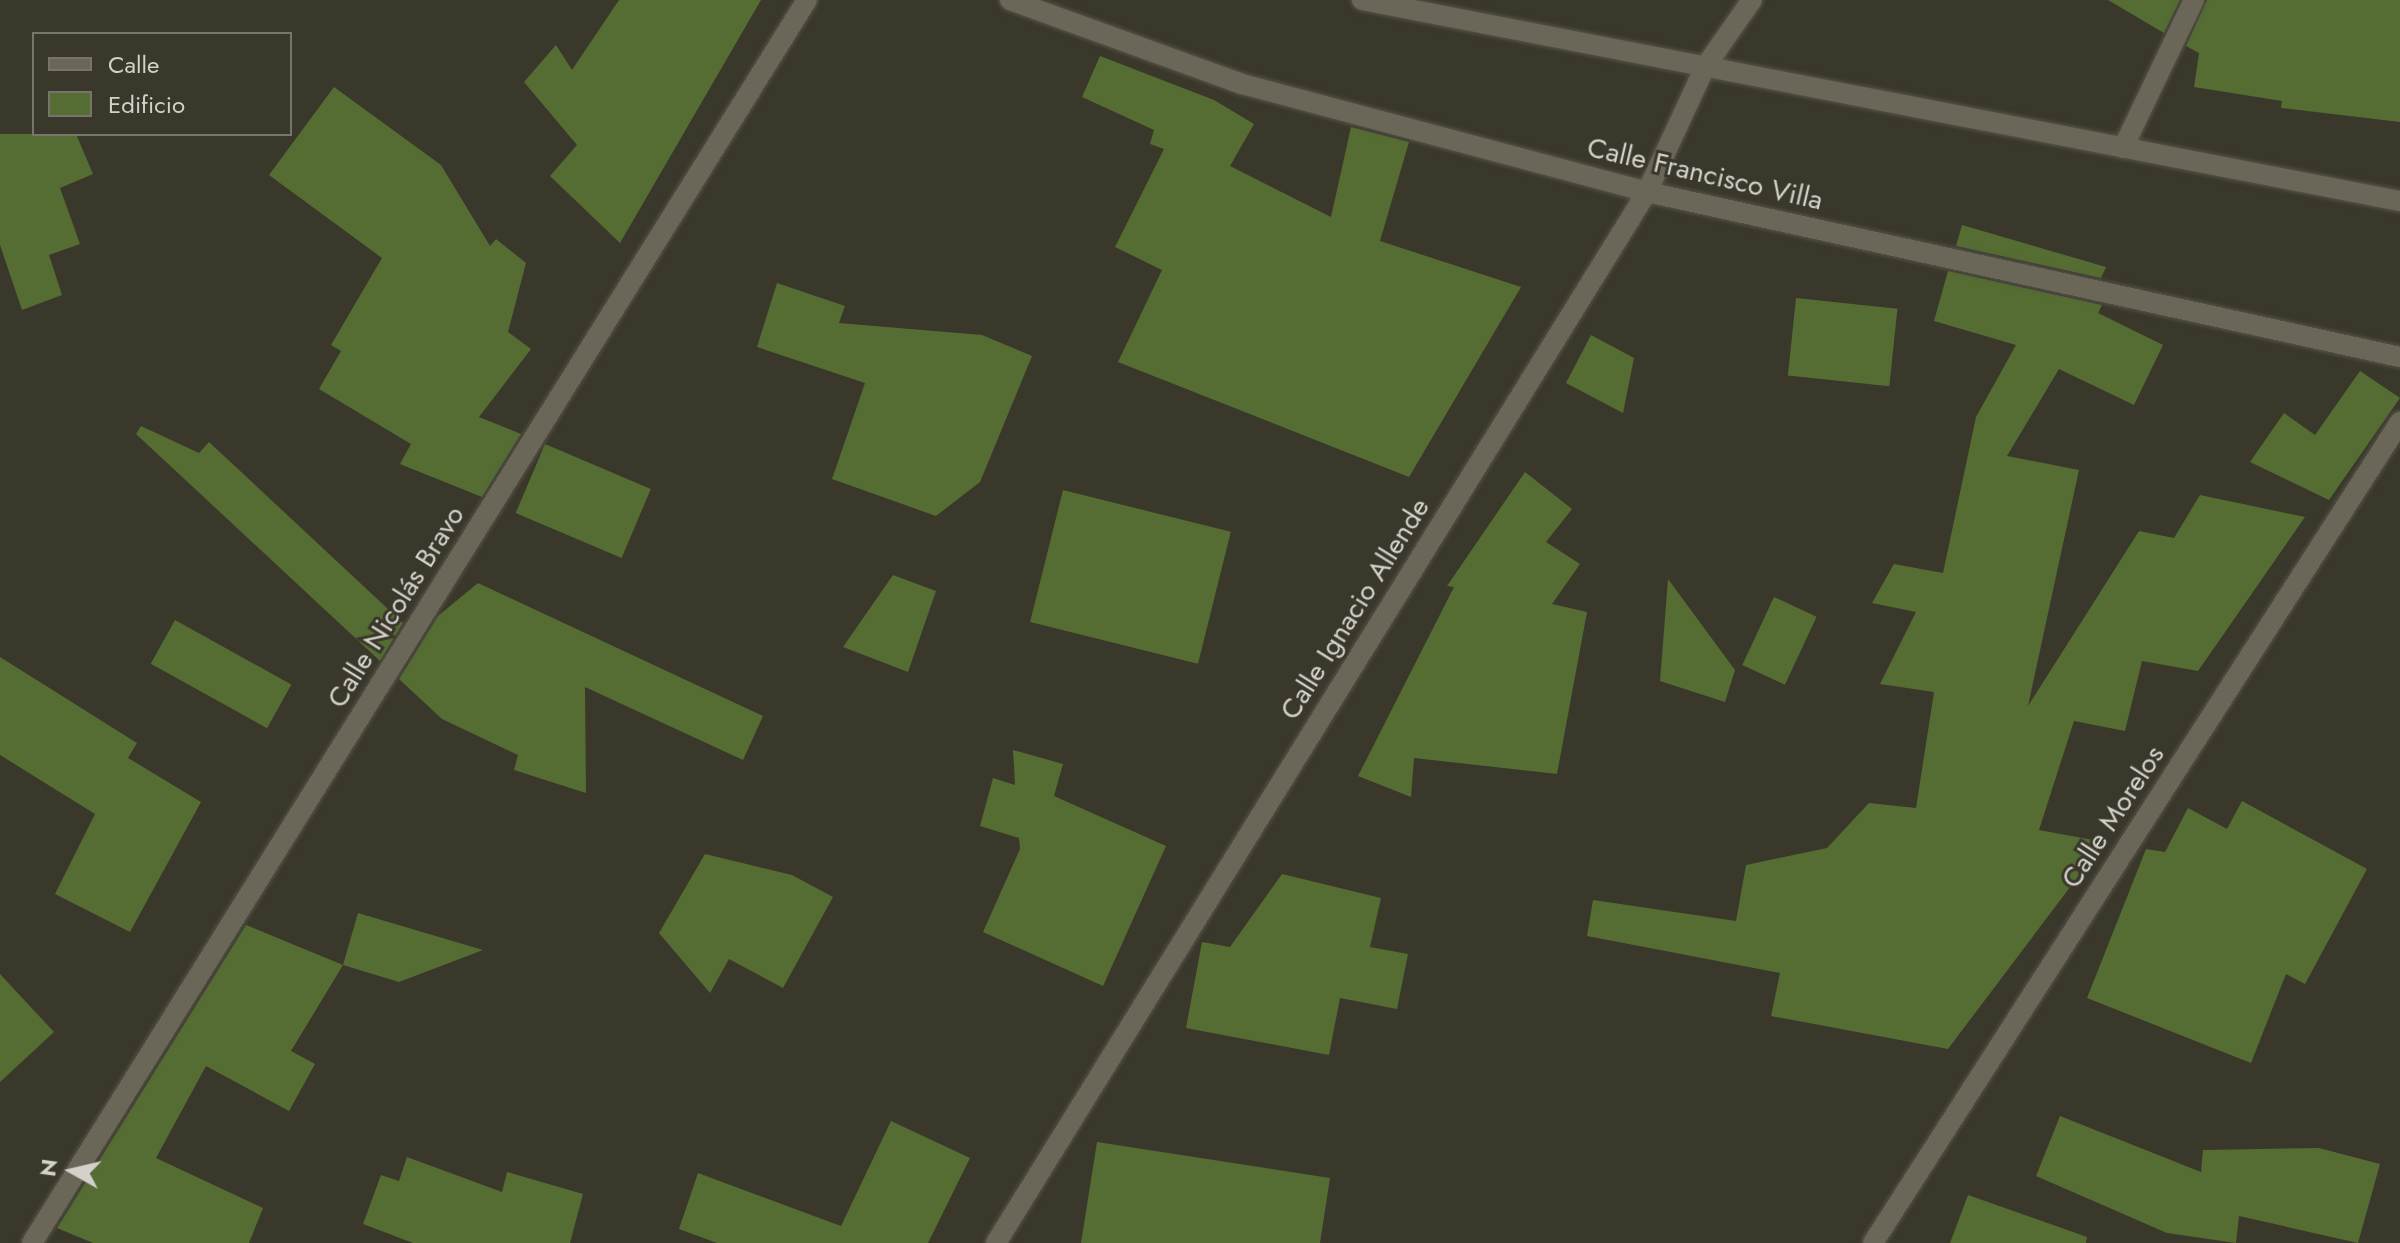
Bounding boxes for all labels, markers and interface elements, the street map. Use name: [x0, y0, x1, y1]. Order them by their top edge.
legend: [32, 32, 292, 136]
text: Calle: [108, 47, 159, 82]
text: Edificio: [108, 87, 185, 122]
street label: Calle Francisco Villa: [1584, 131, 1826, 217]
street label: Calle Ignacio Allende: [1273, 492, 1437, 726]
street label: Calle Nicolás Bravo: [320, 500, 472, 714]
street label: Calle Morelos: [2055, 740, 2171, 894]
north arrow: [32, 1131, 112, 1211]
text: N: [31, 1157, 65, 1179]

